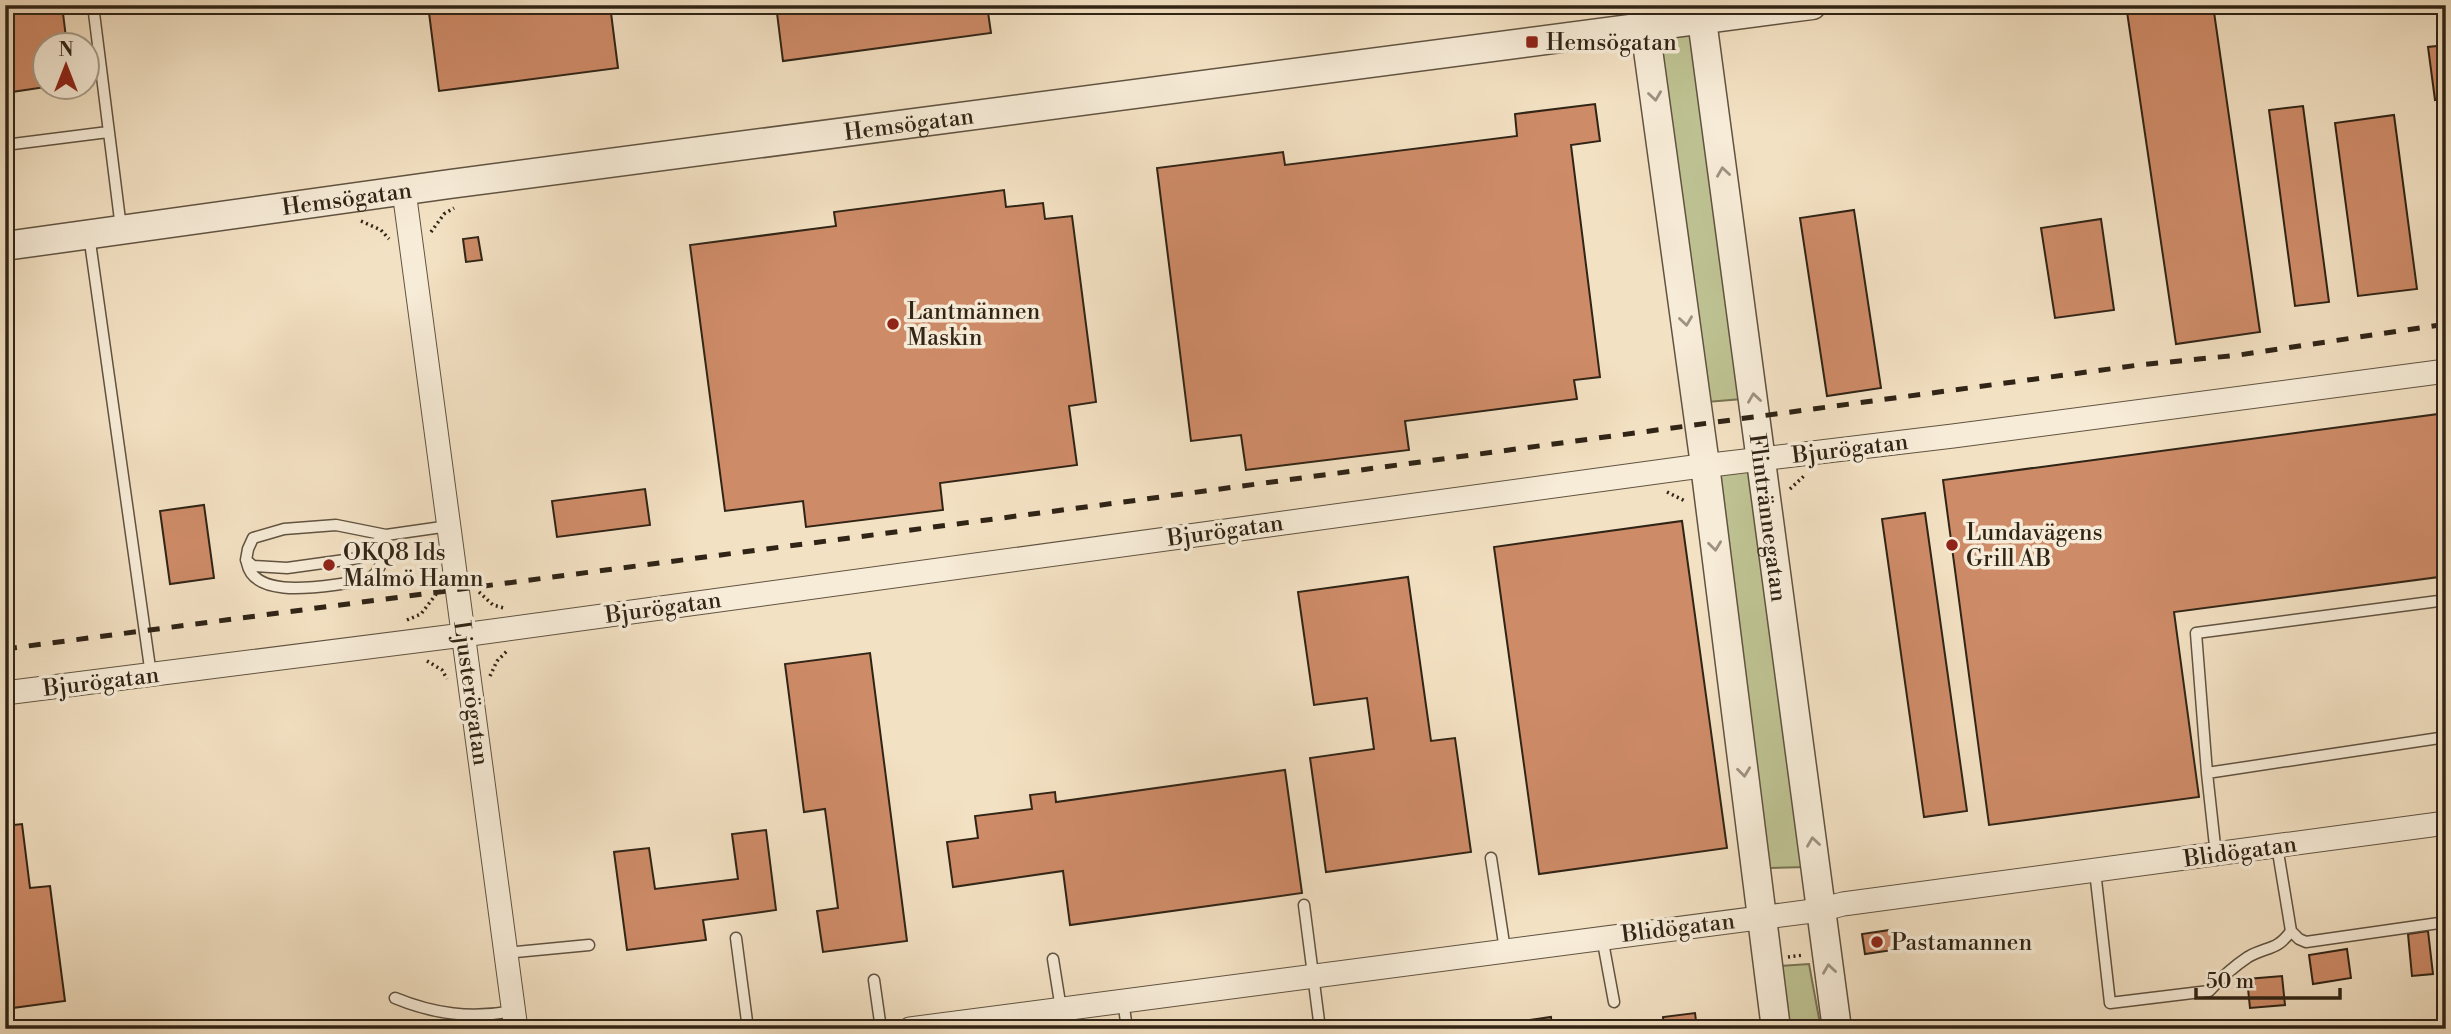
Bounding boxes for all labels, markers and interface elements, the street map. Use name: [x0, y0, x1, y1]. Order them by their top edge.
place label: Hemsögatan: [1546, 29, 1677, 57]
north arrow: [32, 32, 102, 102]
marker: Hemsögatan: [1524, 34, 1540, 50]
text: N: [58, 38, 74, 62]
one-way arrow: [1647, 90, 1662, 101]
street label: Hemsögatan: [842, 102, 976, 147]
one-way arrow: [1715, 166, 1730, 178]
street label: Hemsögatan: [280, 176, 414, 222]
place label: Lantmännen Maskin: [907, 298, 1041, 352]
one-way arrow: [1678, 315, 1693, 327]
marker: Lantmännen Maskin: [885, 316, 901, 332]
one-way arrow: [1747, 392, 1762, 404]
street label: Bjurögatan: [1789, 428, 1910, 470]
street label: Flintrännegatan: [1742, 432, 1793, 604]
street label: Bjurögatan: [1164, 509, 1285, 553]
place label: Lundavägens Grill AB: [1966, 519, 2103, 573]
marker: Lundavägens Grill AB: [1944, 537, 1960, 553]
place label: OKQ8 Ids Malmö Hamn: [343, 539, 484, 593]
one-way arrow: [1708, 541, 1723, 552]
marker: OKQ8 Ids Malmö Hamn: [321, 557, 337, 573]
street label: Bjurögatan: [602, 586, 723, 630]
street label: Ljusterögatan: [447, 619, 495, 768]
street label: Bjurögatan: [40, 661, 161, 703]
one-way arrow: [1737, 766, 1752, 778]
street label: Blidögatan: [2181, 830, 2299, 874]
one-way arrow: [1806, 836, 1821, 848]
street label: Blidögatan: [1619, 907, 1737, 949]
place label: Pastamannen: [1891, 929, 2032, 957]
marker: Pastamannen: [1869, 934, 1885, 950]
scale bar: [2196, 957, 2339, 1001]
one-way arrow: [1822, 963, 1837, 975]
text: 50 m: [2206, 969, 2254, 995]

